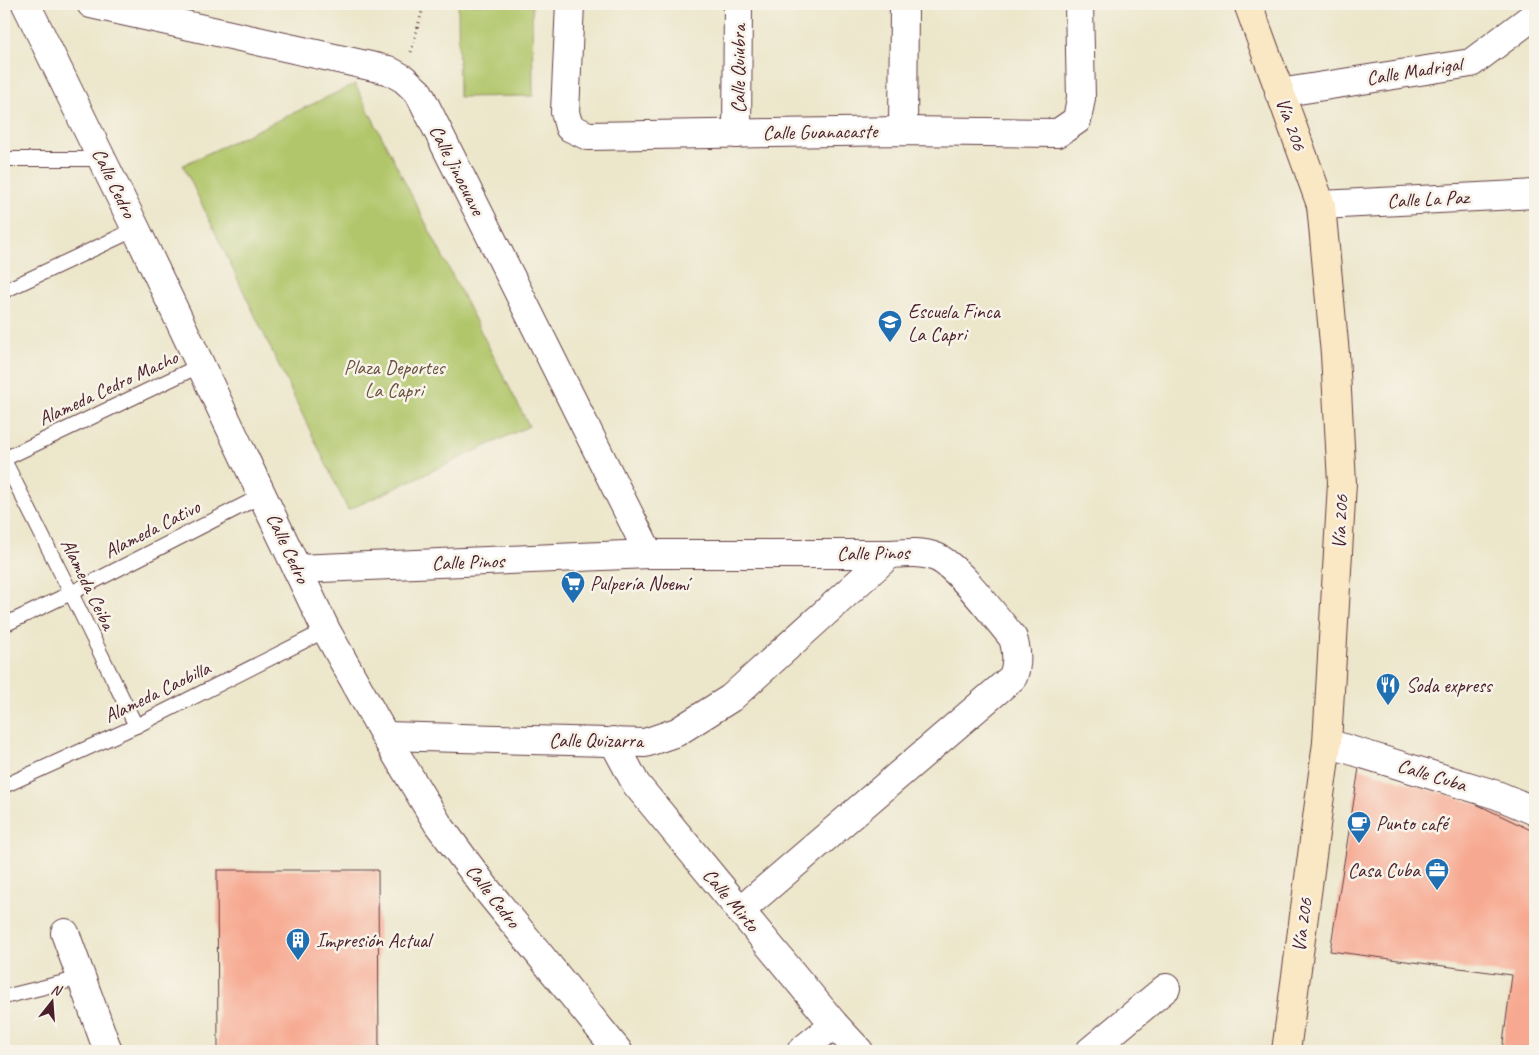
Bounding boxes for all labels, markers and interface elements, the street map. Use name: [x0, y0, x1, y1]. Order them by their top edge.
street label: Calle Quiubra: [726, 23, 751, 113]
street label: Calle Madrigal: [1364, 51, 1467, 91]
street label: Vía 206: [1270, 94, 1312, 155]
street label: Calle Guanacaste: [762, 118, 879, 145]
street label: Calle Jinocuave: [424, 121, 491, 221]
street label: Calle Cedro: [86, 144, 142, 223]
street label: Calle La Paz: [1387, 184, 1472, 214]
place label: Escuela Finca La Capri: [908, 299, 1002, 347]
school or university icon: Escuela Finca La Capri: [877, 309, 903, 343]
street label: Alameda Cedro Macho: [34, 344, 183, 431]
park label: Plaza Deportes La Capri: [344, 355, 446, 403]
street label: Vía 206: [1326, 493, 1354, 550]
street label: Alameda Cativo: [100, 494, 205, 564]
street label: Calle Cedro: [261, 509, 315, 588]
street label: Alameda Ceiba: [55, 534, 122, 635]
street label: Calle Pinos: [837, 540, 912, 566]
street label: Calle Pinos: [431, 548, 507, 576]
supermarket icon: Pulpería Noemí: [560, 570, 586, 604]
place label: Pulpería Noemí: [590, 571, 693, 596]
street label: Alameda Caobilla: [100, 655, 215, 728]
restaurant icon: Soda express: [1375, 672, 1401, 706]
place label: Soda express: [1406, 673, 1494, 698]
street label: Calle Quizarra: [549, 728, 645, 753]
street label: Calle Cuba: [1395, 753, 1471, 798]
cafe icon: Punto café: [1346, 810, 1372, 844]
place label: Punto café: [1376, 811, 1451, 836]
office icon: Casa Cuba: [1424, 857, 1450, 891]
place label: Casa Cuba: [1348, 858, 1421, 883]
street label: Calle Cedro: [460, 859, 526, 934]
street label: Calle Mirto: [697, 863, 765, 938]
street label: Vía 206: [1286, 895, 1318, 954]
building icon: Impresión Actual: [285, 927, 311, 961]
place label: Impresión Actual: [316, 928, 434, 953]
north arrow: [28, 978, 78, 1028]
text: N: [49, 981, 65, 1000]

